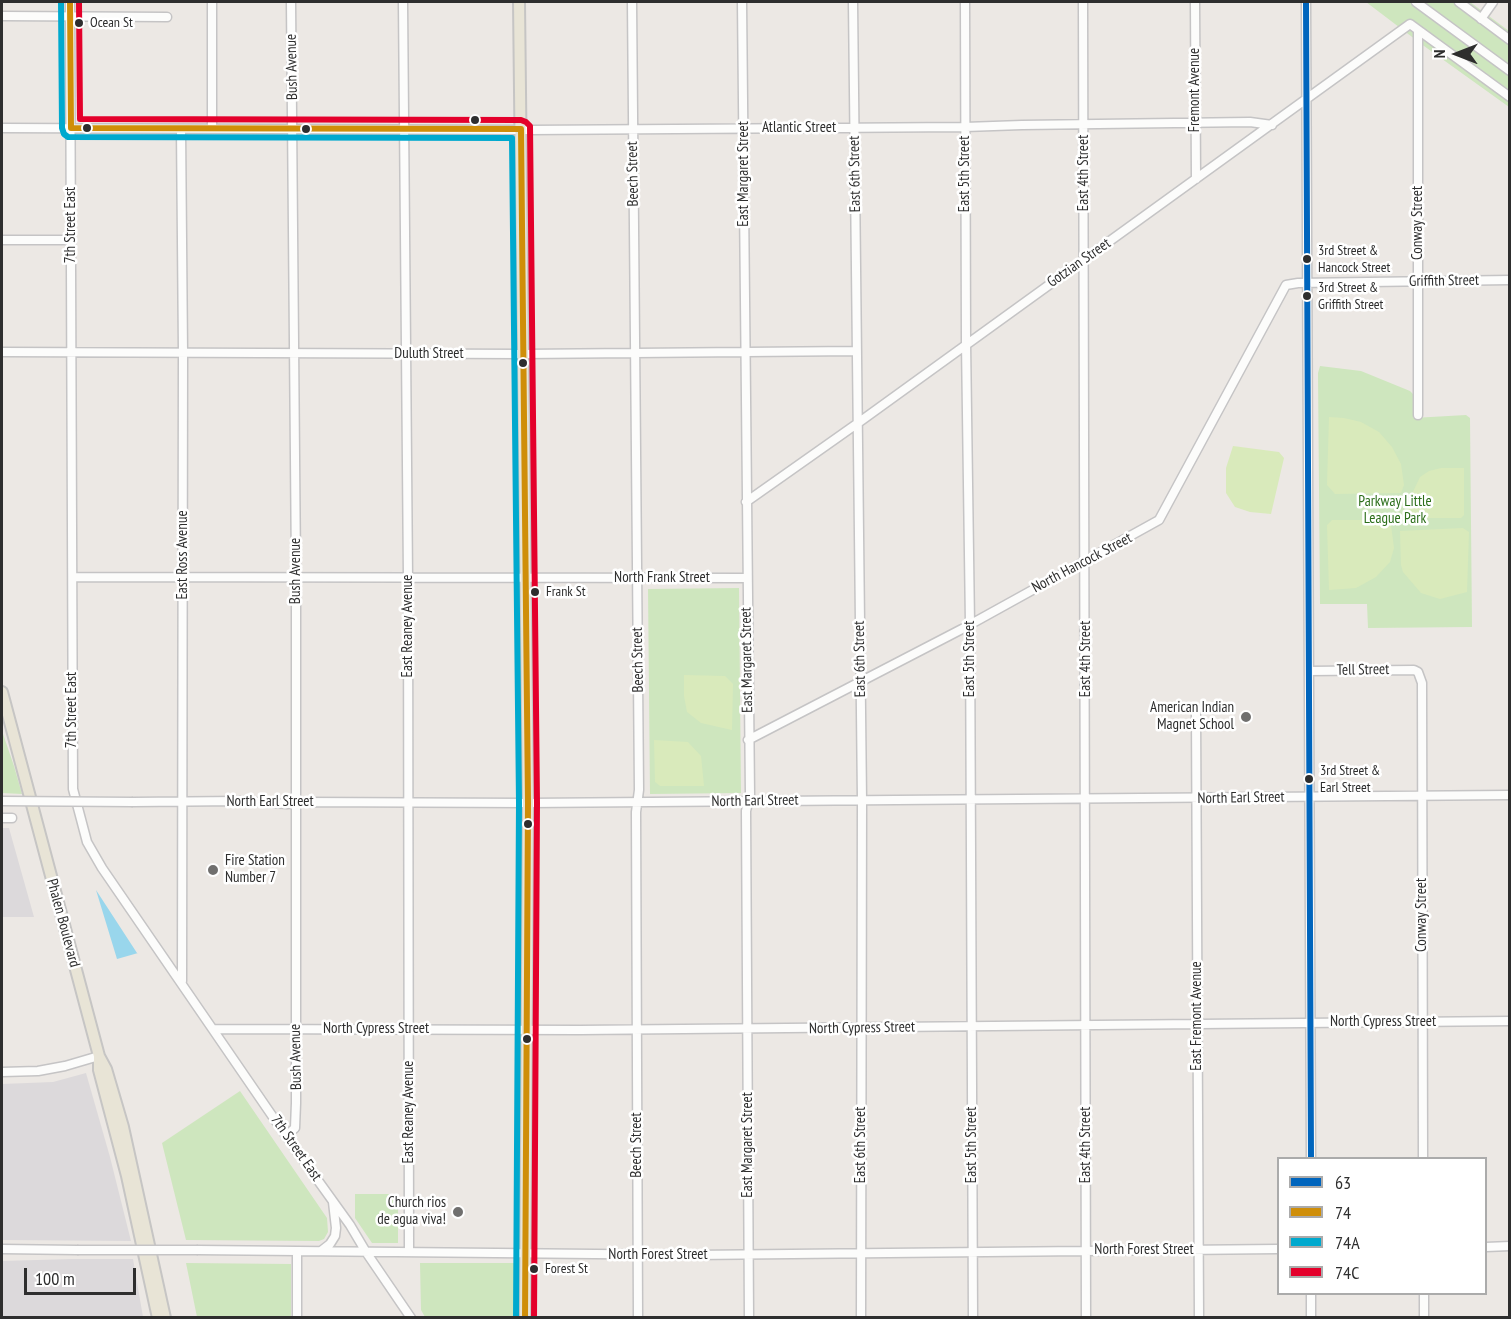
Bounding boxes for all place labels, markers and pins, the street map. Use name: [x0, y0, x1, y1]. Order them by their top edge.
place label: Ocean St: [90, 15, 133, 31]
marker: Ocean St: [73, 17, 85, 29]
unlabelled marker: [469, 114, 481, 126]
unlabelled marker: [81, 122, 93, 134]
unlabelled marker: [300, 123, 312, 135]
place label: 3rd Street & Hancock Street: [1318, 243, 1390, 276]
marker: 3rd Street & Hancock Street: [1301, 253, 1313, 265]
place label: 3rd Street & Griffith Street: [1318, 280, 1383, 312]
marker: 3rd Street & Griffith Street: [1301, 290, 1313, 302]
unlabelled marker: [517, 357, 529, 369]
place label: Frank St: [546, 584, 586, 600]
marker: Frank St: [529, 586, 541, 598]
place label: American Indian Magnet School: [1150, 699, 1234, 734]
marker: American Indian Magnet School: [1239, 710, 1253, 724]
place label: 3rd Street & Earl Street: [1320, 763, 1380, 796]
marker: 3rd Street & Earl Street: [1303, 773, 1315, 785]
unlabelled marker: [522, 818, 534, 830]
place label: Fire Station Number 7: [225, 852, 285, 887]
marker: Fire Station Number 7: [206, 863, 220, 877]
unlabelled marker: [521, 1033, 533, 1045]
place label: Church rios de agua viva!: [377, 1194, 446, 1229]
marker: Church rios de agua viva!: [451, 1205, 465, 1219]
place label: Forest St: [545, 1261, 588, 1277]
marker: Forest St: [528, 1263, 540, 1275]

